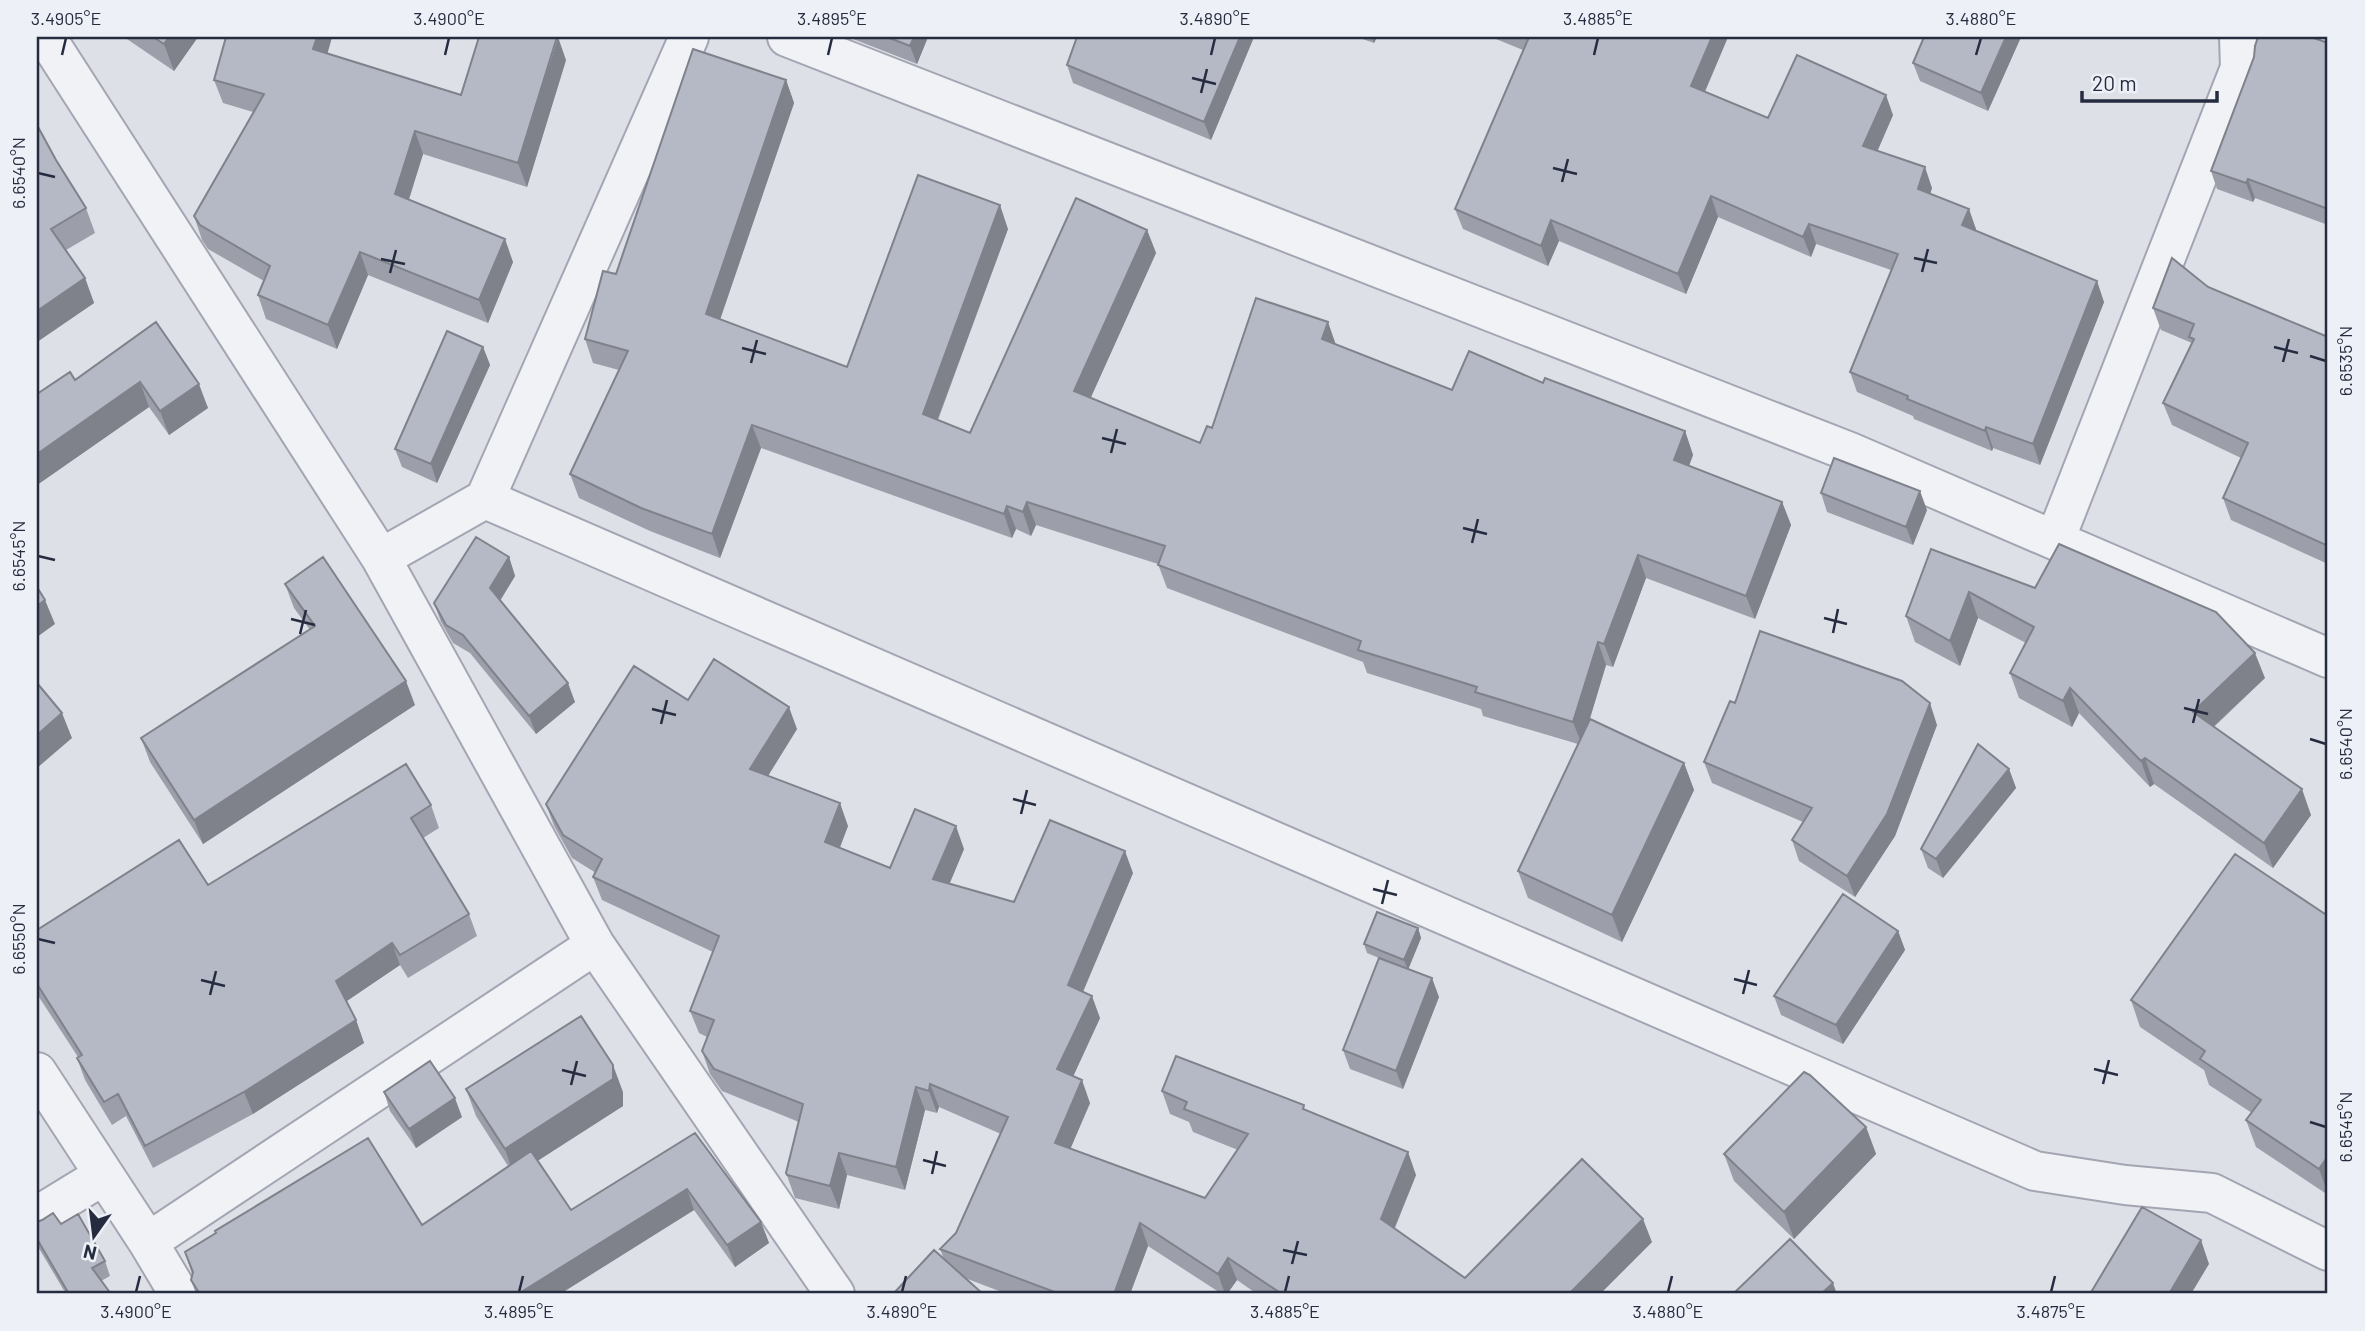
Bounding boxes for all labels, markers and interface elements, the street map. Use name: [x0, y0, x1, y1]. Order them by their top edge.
text: 3.4905°E: [31, 7, 101, 29]
text: 3.4900°E: [413, 7, 485, 29]
text: 3.4895°E: [797, 7, 867, 29]
text: 3.4890°E: [1180, 7, 1250, 29]
text: 3.4885°E: [1563, 7, 1633, 29]
text: 3.4880°E: [1946, 7, 2016, 29]
scale bar: [2082, 60, 2216, 104]
text: 20 m: [2092, 70, 2137, 95]
text: 6.6540°N: [7, 137, 29, 209]
text: 6.6535°N: [2334, 326, 2356, 396]
text: 6.6545°N: [7, 521, 29, 592]
text: 6.6540°N: [2334, 708, 2356, 780]
text: 6.6550°N: [7, 903, 29, 975]
text: 6.6545°N: [2334, 1092, 2356, 1163]
north arrow: [60, 1202, 130, 1272]
text: N: [81, 1240, 99, 1266]
text: 3.4900°E: [100, 1300, 172, 1322]
text: 3.4895°E: [484, 1300, 554, 1322]
text: 3.4890°E: [867, 1300, 937, 1322]
text: 3.4885°E: [1250, 1300, 1320, 1322]
text: 3.4880°E: [1633, 1300, 1703, 1322]
text: 3.4875°E: [2016, 1300, 2086, 1322]

